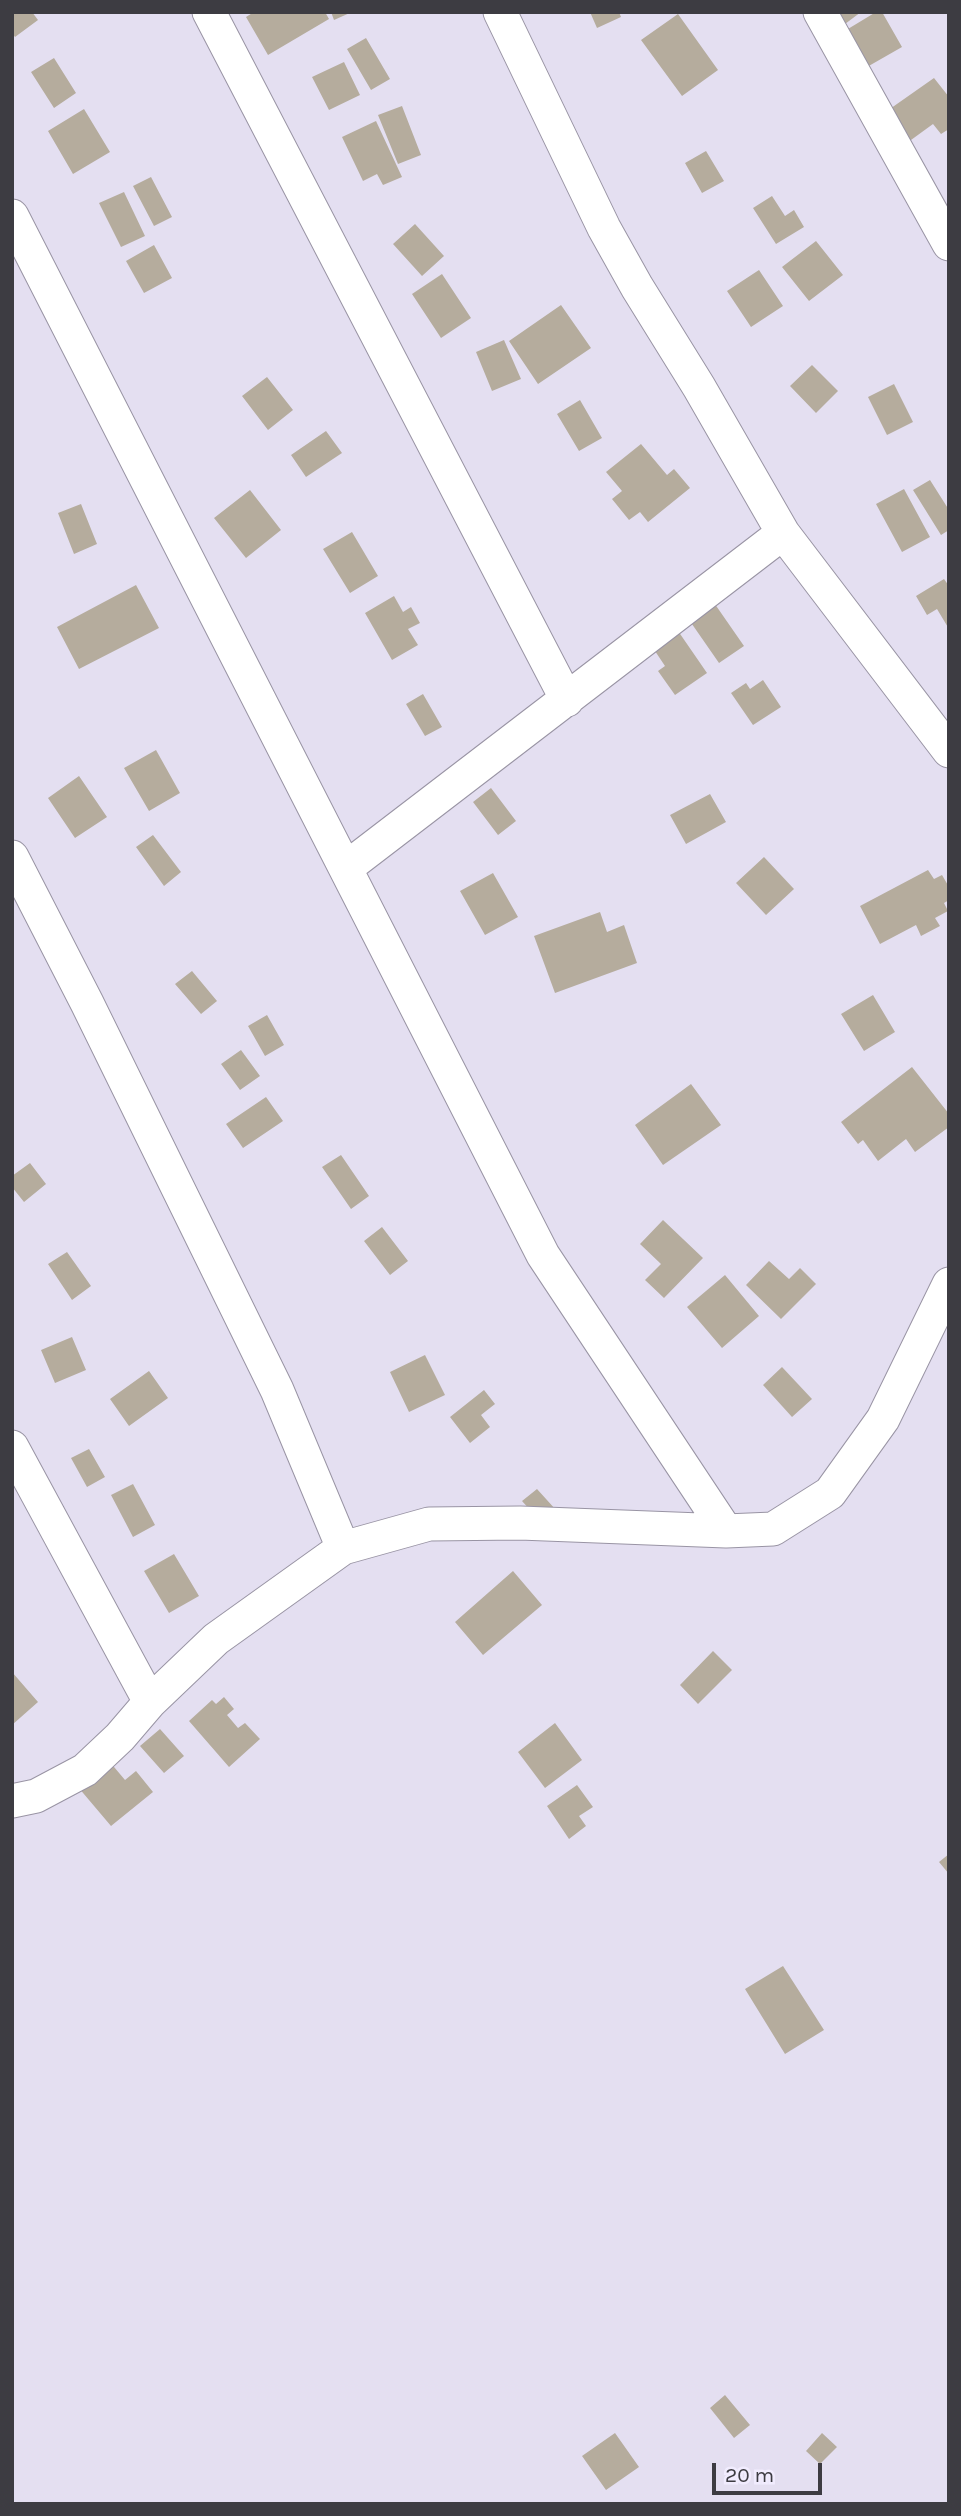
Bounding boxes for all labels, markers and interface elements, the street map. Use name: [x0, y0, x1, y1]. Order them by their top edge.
scale bar: [716, 2450, 826, 2494]
text: 20 m: [725, 2463, 774, 2487]

